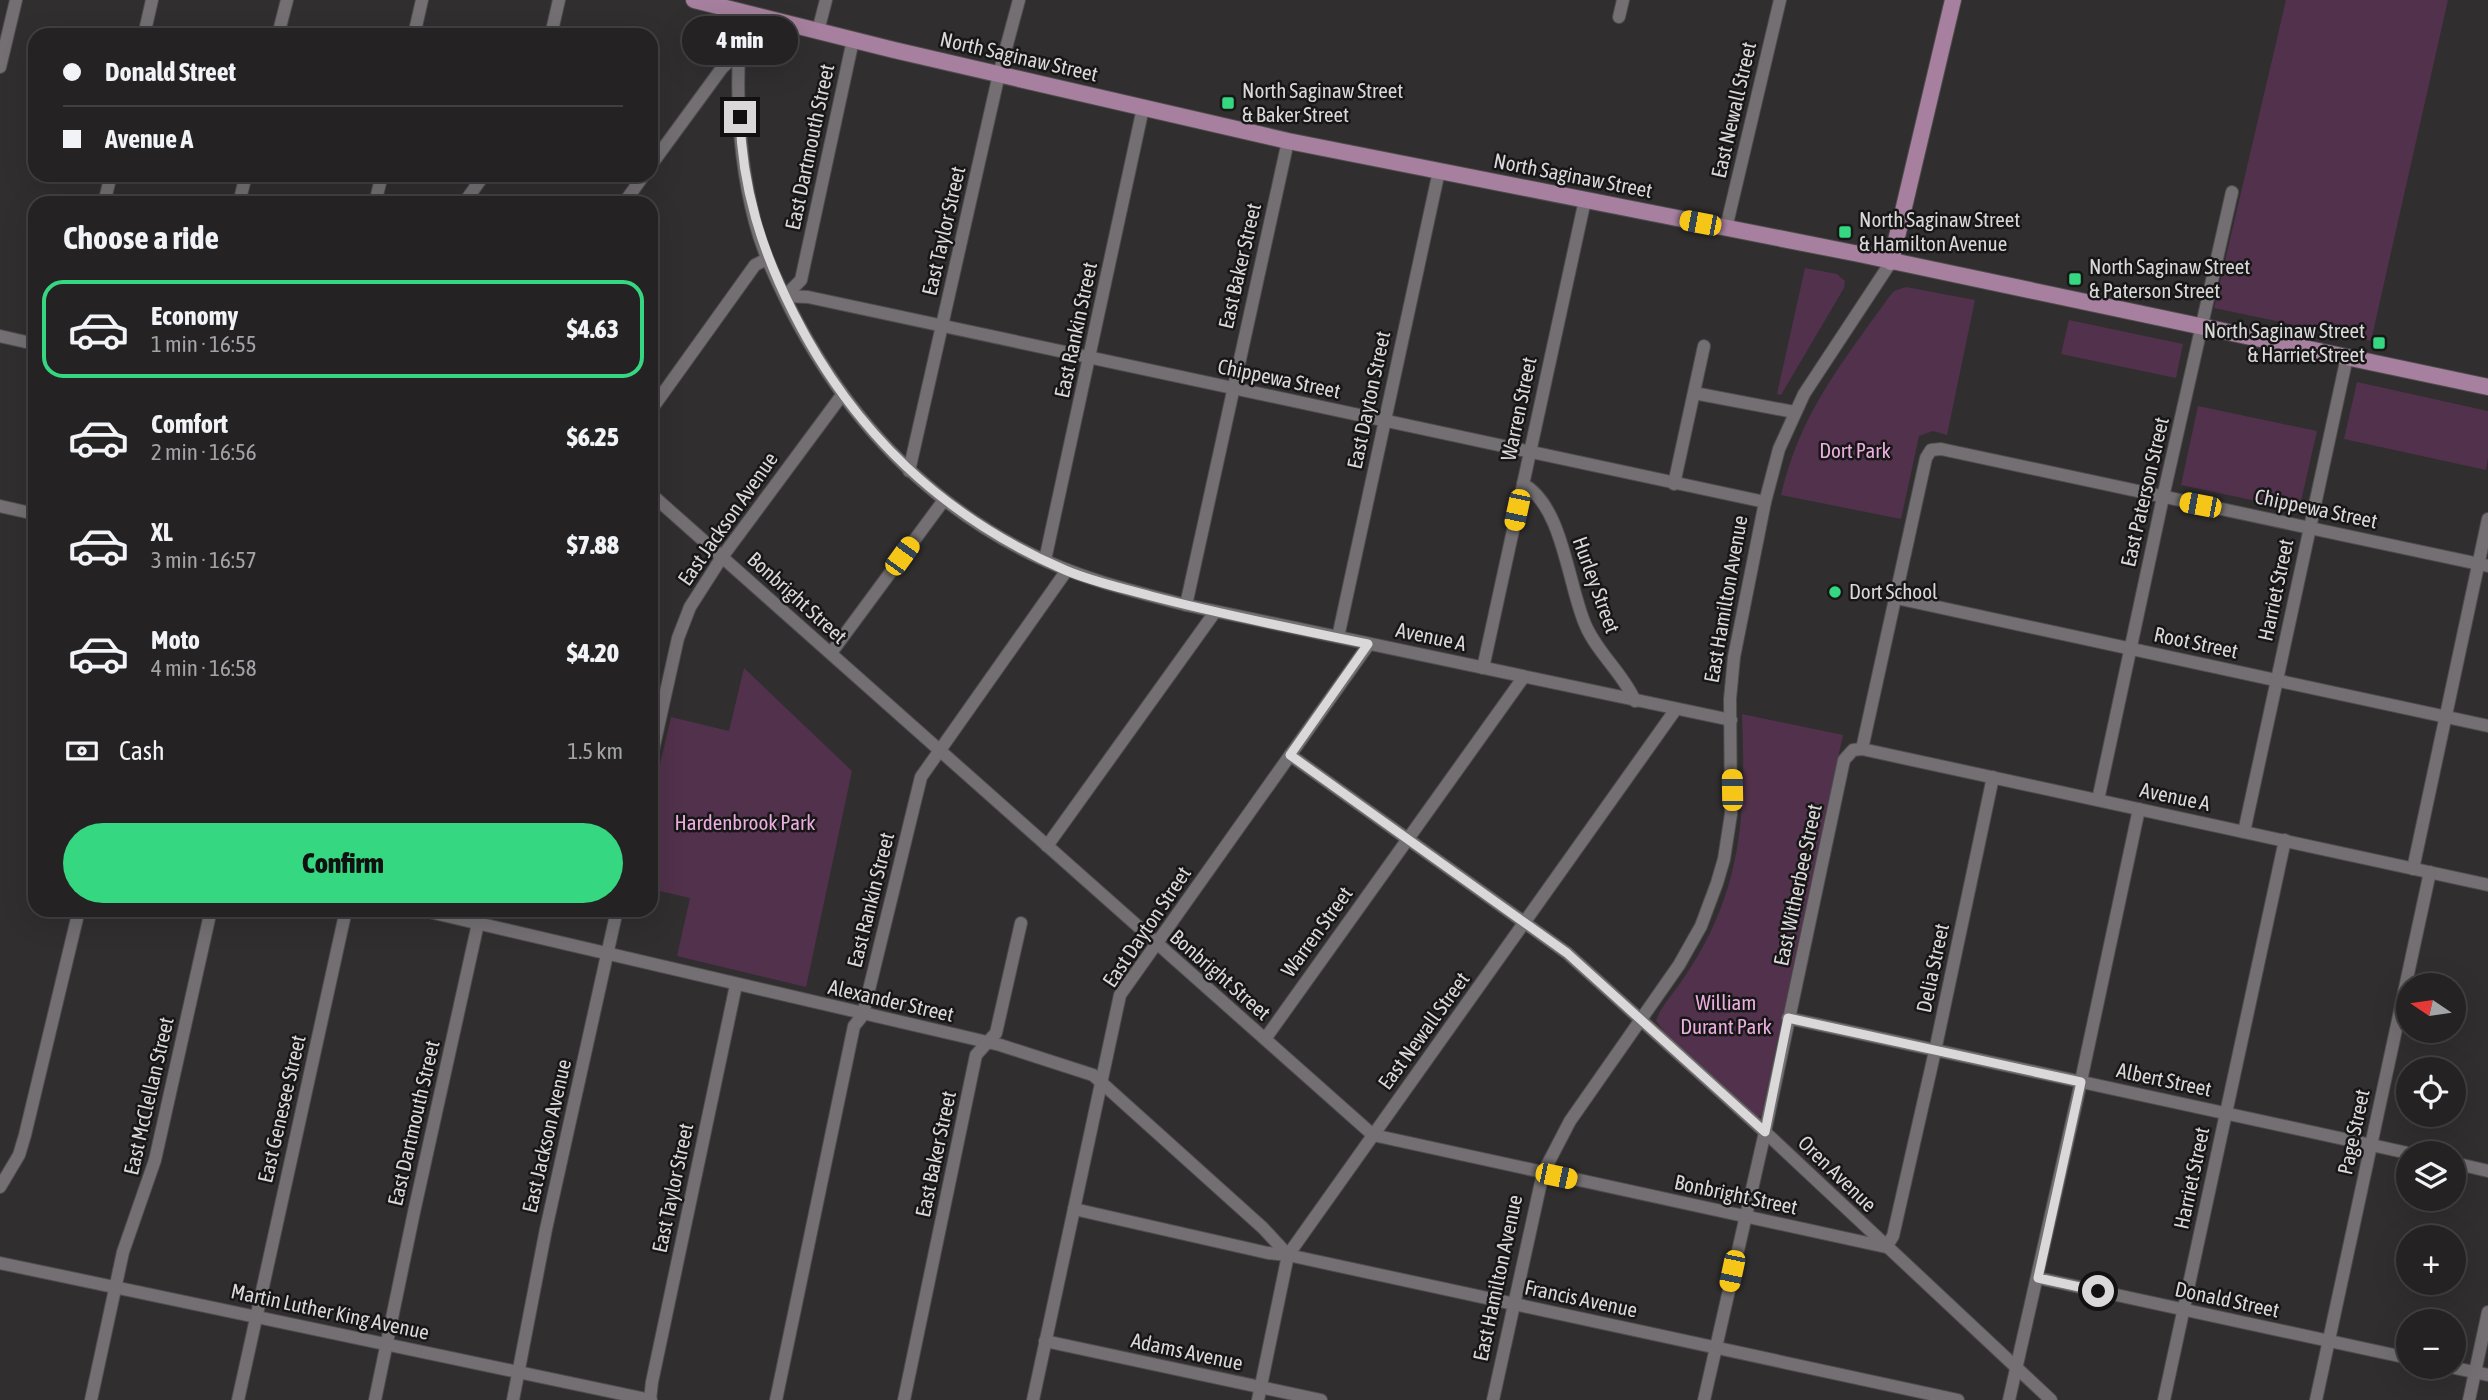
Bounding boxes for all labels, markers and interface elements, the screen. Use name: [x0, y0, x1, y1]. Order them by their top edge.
callout: 4 min: [682, 16, 798, 64]
street label: North Saginaw Street: [938, 26, 1100, 86]
text: 4 min: [717, 27, 763, 53]
street label: East Newall Street: [1706, 39, 1760, 180]
text: Donald Street: [105, 57, 236, 87]
street label: East Dartmouth Street: [780, 62, 838, 232]
place label: North Saginaw Street & Baker Street: [1242, 78, 1403, 126]
marker: North Saginaw Street & Baker Street: [1220, 95, 1236, 111]
route end: [724, 101, 756, 133]
text: Avenue A: [105, 124, 193, 154]
street label: North Saginaw Street: [1492, 148, 1655, 202]
street label: East Taylor Street: [917, 164, 970, 298]
street label: East Baker Street: [1213, 201, 1265, 331]
place label: North Saginaw Street & Hamilton Avenue: [1859, 207, 2020, 255]
car: [1678, 209, 1723, 237]
text: Choose a ride: [63, 219, 219, 256]
marker: North Saginaw Street & Hamilton Avenue: [1837, 224, 1853, 240]
place label: North Saginaw Street & Paterson Street: [2089, 254, 2250, 302]
street label: East Rankin Street: [1049, 260, 1101, 400]
marker: North Saginaw Street & Paterson Street: [2067, 271, 2083, 287]
icon: car: [67, 298, 130, 361]
text: Economy: [151, 301, 238, 331]
text: $4.63: [567, 314, 619, 344]
place label: North Saginaw Street & Harriet Street: [2204, 318, 2365, 366]
street label: East Dayton Street: [1342, 329, 1394, 471]
text: 1 min · 16:55: [151, 331, 257, 357]
marker: North Saginaw Street & Harriet Street: [2371, 335, 2387, 351]
street label: Chippewa Street: [1216, 353, 1343, 403]
street label: Warren Street: [1495, 355, 1541, 463]
icon: car: [67, 406, 130, 469]
text: Comfort: [151, 409, 228, 439]
street label: East Paterson Street: [2115, 415, 2173, 569]
text: $6.25: [567, 422, 619, 452]
park label: Dort Park: [1819, 438, 1891, 462]
text: 2 min · 16:56: [151, 439, 257, 465]
street label: East Jackson Avenue: [672, 447, 782, 590]
street label: Chippewa Street: [2253, 483, 2380, 533]
car: [1503, 487, 1532, 533]
car: [2178, 491, 2223, 519]
street label: East Hamilton Avenue: [1698, 513, 1752, 684]
icon: car: [67, 514, 130, 577]
text: XL: [151, 517, 173, 547]
text: $7.88: [567, 530, 619, 560]
car: [882, 533, 923, 579]
street label: Hurley Street: [1568, 533, 1625, 636]
street label: Harriet Street: [2253, 537, 2298, 643]
street label: Bonbright Street: [743, 546, 852, 648]
text: 3 min · 16:57: [151, 547, 257, 573]
place label: Dort School: [1849, 579, 1938, 603]
marker: Dort School: [1827, 584, 1843, 600]
street label: Avenue A: [1394, 617, 1469, 655]
street label: Root Street: [2152, 621, 2240, 663]
icon: car: [67, 622, 130, 685]
text: Moto: [151, 625, 200, 655]
text: $4.20: [567, 638, 619, 668]
text: 4 min · 16:58: [151, 655, 257, 681]
icon: cash: [63, 732, 101, 770]
text: Cash: [119, 736, 165, 766]
text: 1.5 km: [567, 738, 623, 764]
car: [1722, 769, 1743, 811]
street label: Avenue A: [2138, 777, 2213, 815]
street label: East Witherbee Street: [1768, 802, 1826, 968]
park label: Hardenbrook Park: [675, 810, 815, 834]
button: Confirm: [63, 823, 623, 903]
street label: East Rankin Street: [842, 830, 898, 970]
street label: East Dayton Street: [1097, 862, 1195, 991]
street label: Warren Street: [1276, 882, 1357, 981]
street label: Delia Street: [1911, 921, 1953, 1015]
street label: Bonbright Street: [1166, 924, 1276, 1024]
street label: East Newall Street: [1373, 967, 1474, 1094]
north arrow: [2396, 973, 2466, 1043]
map controls: [2396, 973, 2466, 1379]
street label: Alexander Street: [826, 974, 956, 1026]
park label: William Durant Park: [1680, 990, 1772, 1038]
street label: East McClellan Street: [118, 1015, 178, 1177]
street label: East Genesee Street: [252, 1033, 310, 1185]
street label: East Dartmouth Street: [382, 1038, 444, 1208]
street label: East Jackson Avenue: [517, 1057, 575, 1215]
street label: Albert Street: [2115, 1057, 2214, 1101]
button: locate: [2396, 1057, 2466, 1127]
street label: Page Street: [2332, 1087, 2374, 1177]
street label: East Baker Street: [910, 1089, 960, 1219]
street label: East Taylor Street: [647, 1121, 697, 1255]
street label: Harriet Street: [2169, 1125, 2214, 1231]
street label: Oren Avenue: [1794, 1130, 1882, 1216]
button: layers: [2396, 1141, 2466, 1211]
car: [1534, 1161, 1579, 1191]
street label: Bonbright Street: [1672, 1169, 1800, 1219]
street label: East Hamilton Avenue: [1468, 1192, 1526, 1363]
button: +: [2396, 1225, 2466, 1295]
car: [1718, 1248, 1747, 1294]
street label: Francis Avenue: [1523, 1274, 1640, 1322]
route start: [2082, 1275, 2114, 1307]
street label: Donald Street: [2173, 1276, 2281, 1322]
street label: Martin Luther King Avenue: [229, 1278, 432, 1344]
button: −: [2396, 1309, 2466, 1379]
street label: Adams Avenue: [1129, 1327, 1245, 1375]

